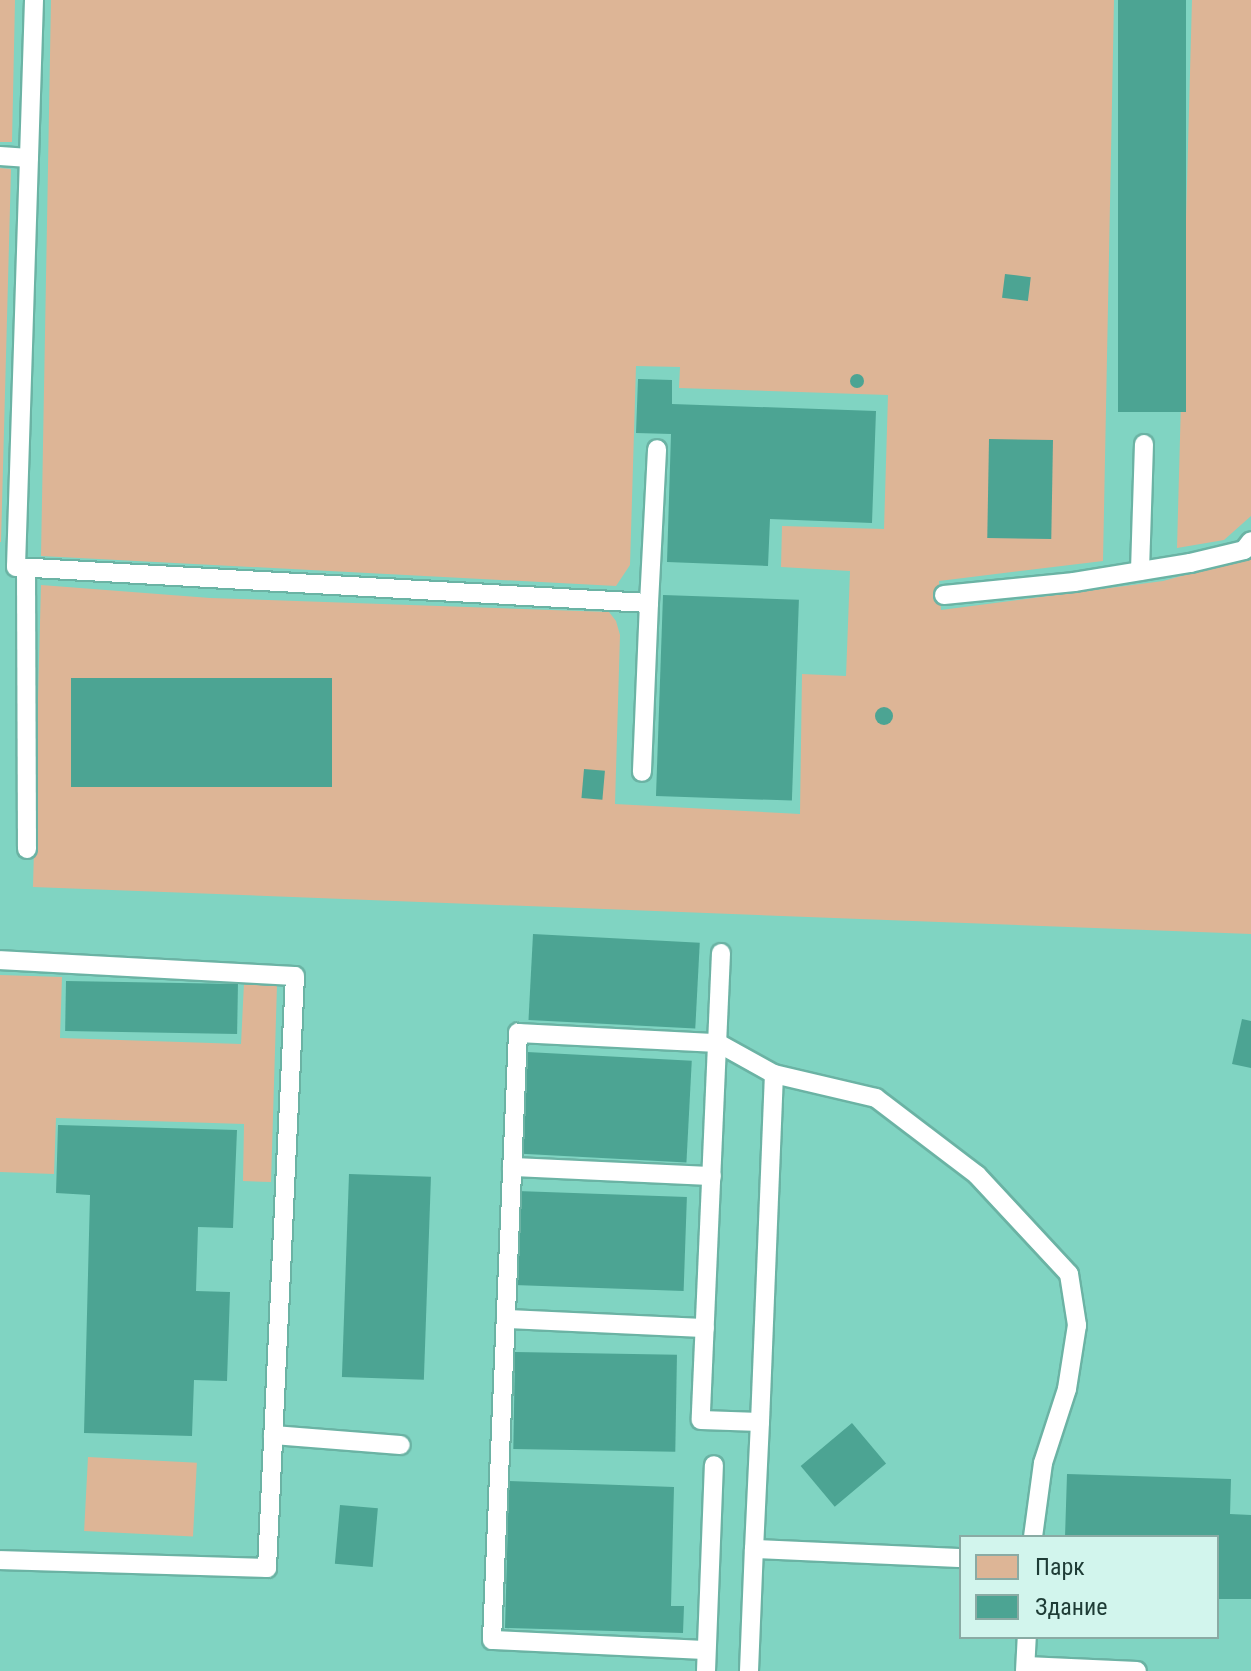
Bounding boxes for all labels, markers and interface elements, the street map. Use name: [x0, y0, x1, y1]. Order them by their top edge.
legend: [959, 1535, 1219, 1639]
text: Парк: [1035, 1553, 1085, 1581]
text: Здание: [1035, 1593, 1107, 1621]

